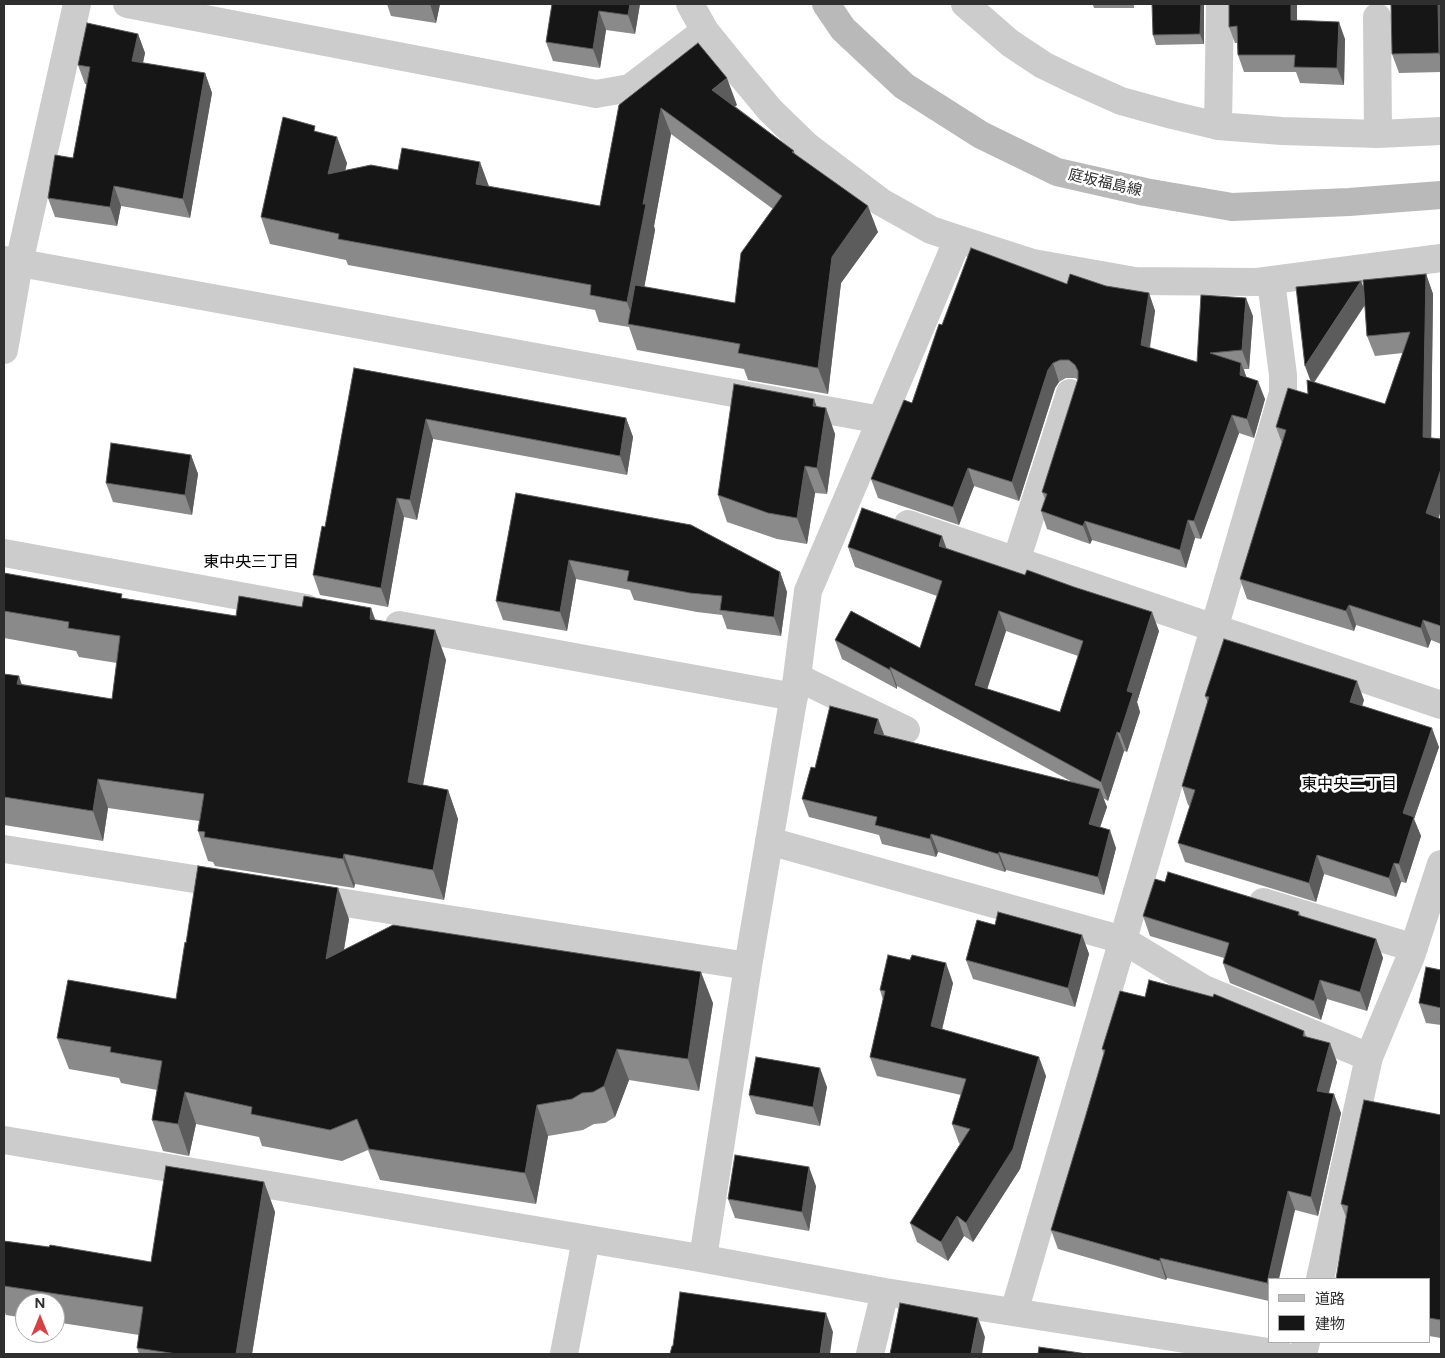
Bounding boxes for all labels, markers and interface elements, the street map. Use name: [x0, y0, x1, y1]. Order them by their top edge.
street label: 庭坂福島線: [1066, 166, 1144, 200]
district label: 東中央三丁目: [203, 552, 299, 572]
district label: 東中央二丁目: [1301, 774, 1397, 794]
legend: [1268, 1278, 1430, 1343]
text: 道路: [1315, 1290, 1345, 1308]
north arrow: [15, 1293, 65, 1343]
text: N: [35, 1295, 45, 1312]
text: 建物: [1315, 1315, 1345, 1333]

